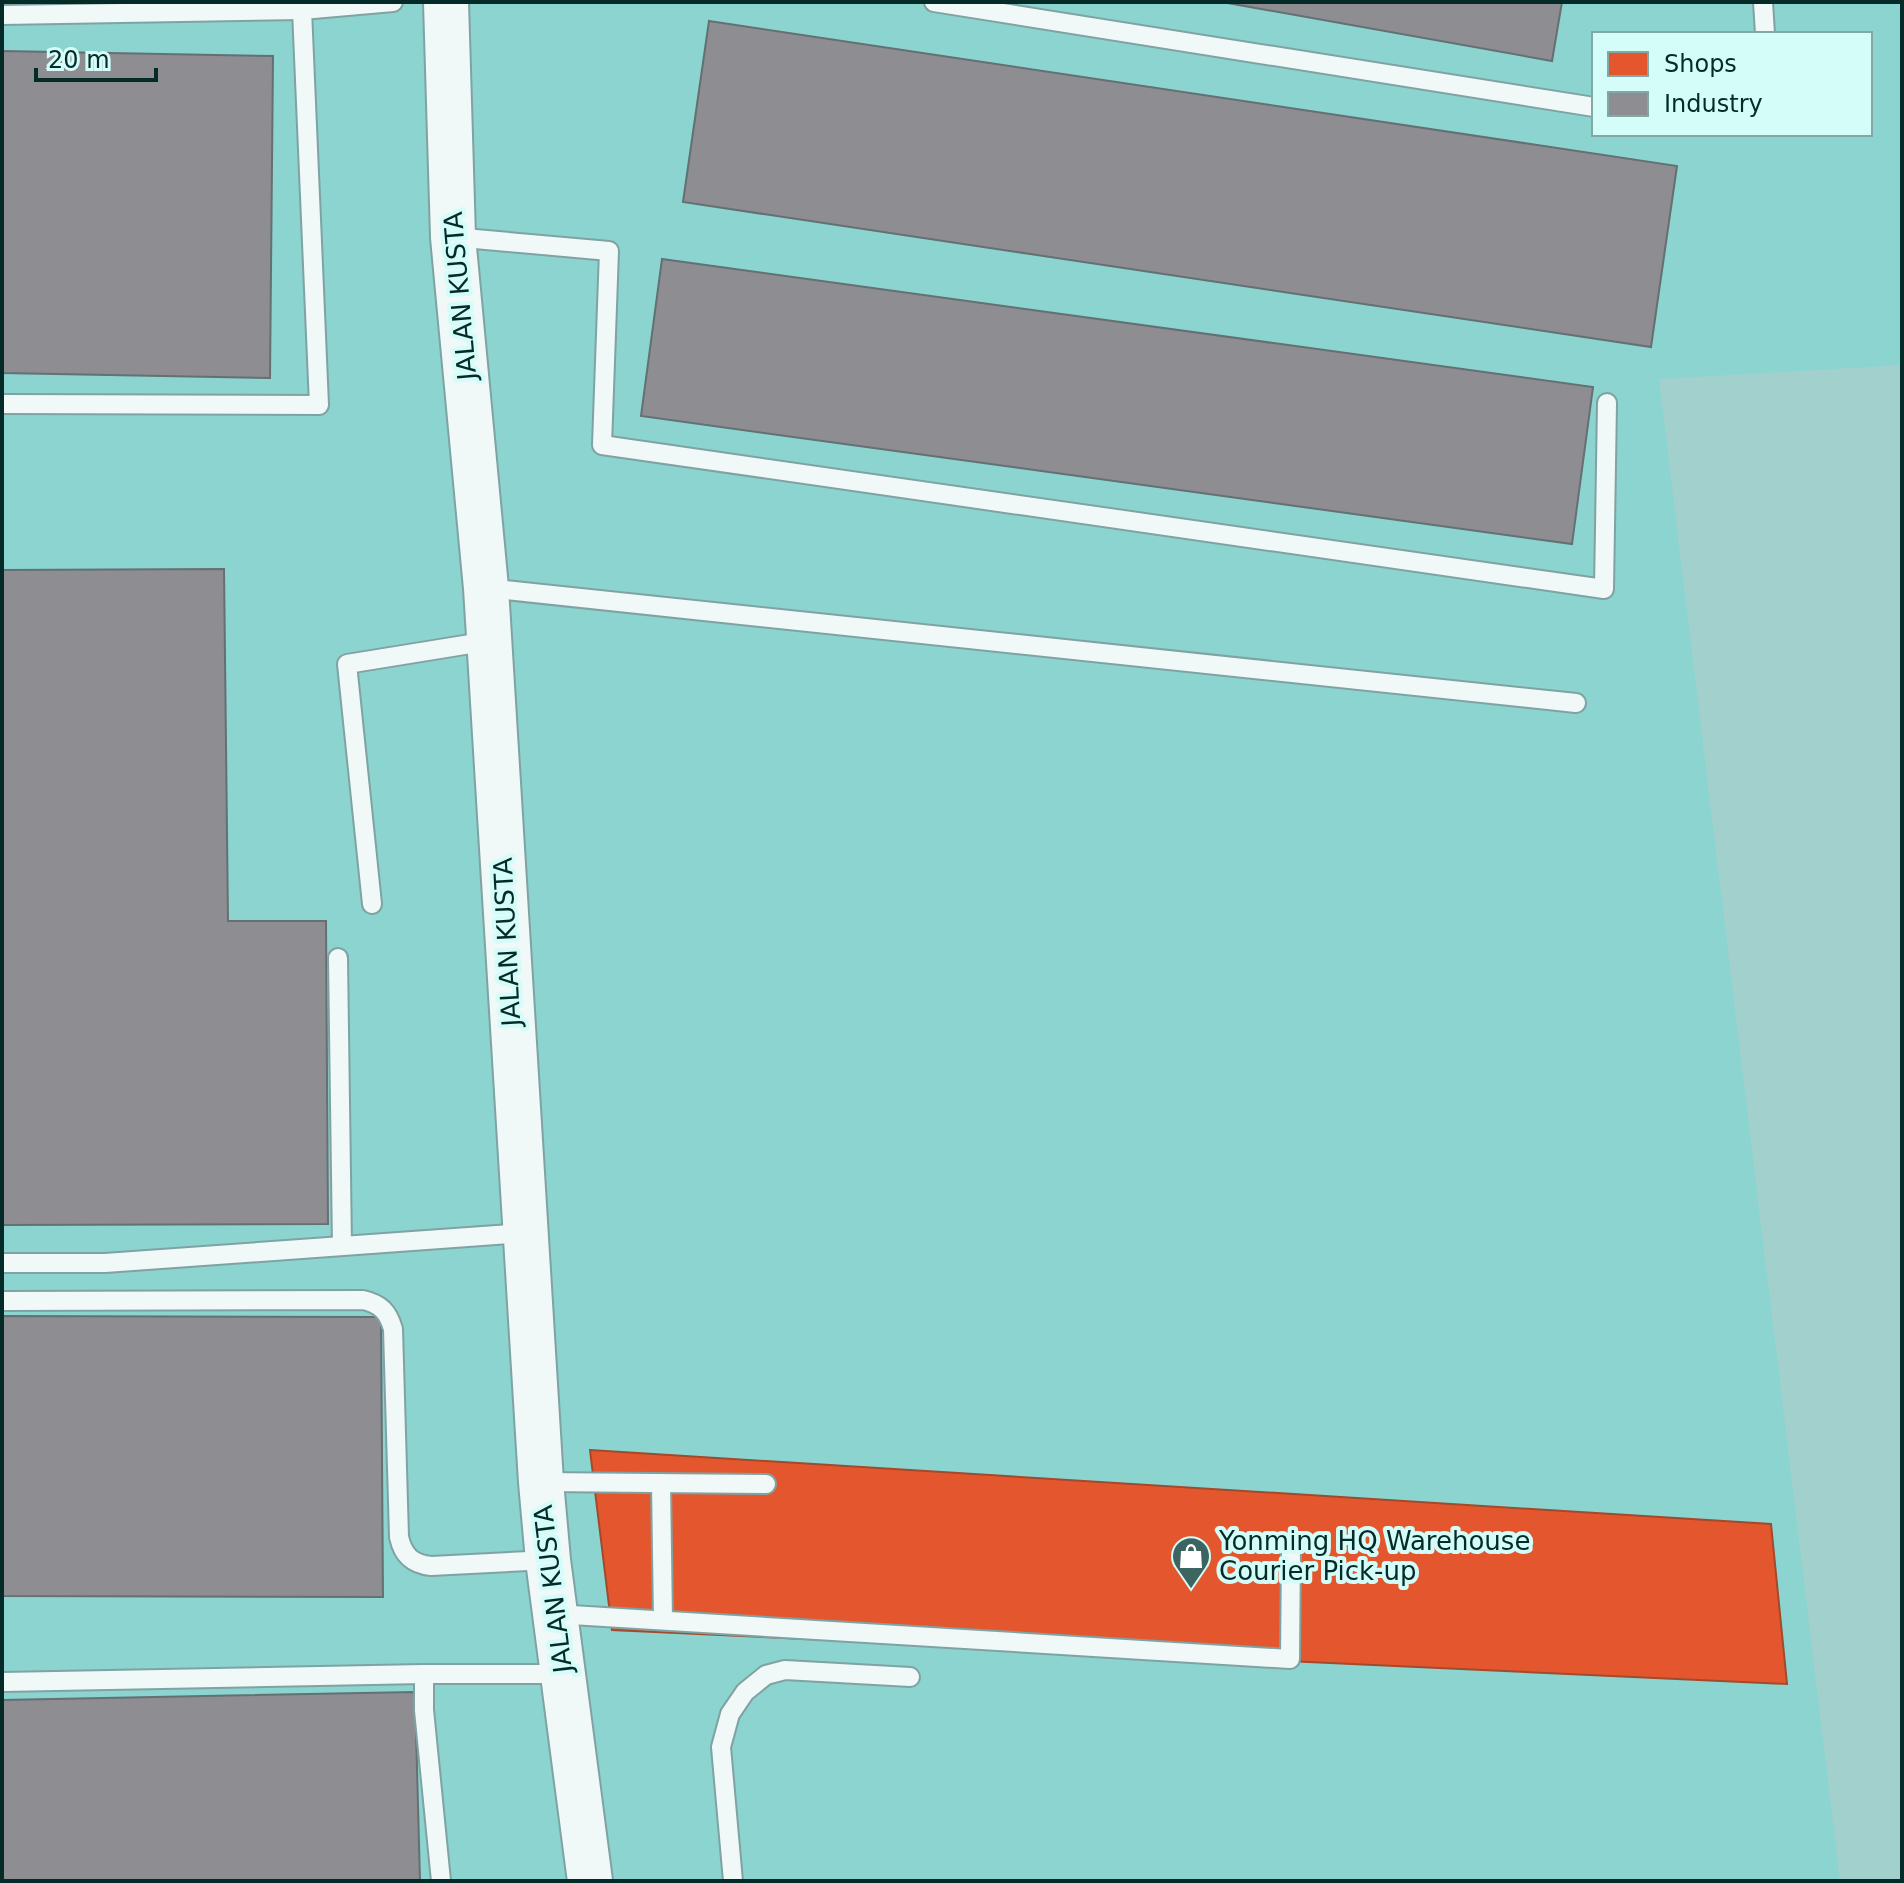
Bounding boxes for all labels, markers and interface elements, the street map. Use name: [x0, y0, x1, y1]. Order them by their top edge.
scale bar: [36, 32, 156, 82]
legend: [1592, 32, 1872, 136]
text: 20 m: [48, 46, 110, 74]
text: Shops: [1664, 50, 1737, 78]
text: Industry: [1664, 90, 1763, 118]
street label: JALAN KUSTA: [438, 210, 482, 384]
street label: JALAN KUSTA: [488, 857, 527, 1029]
street label: JALAN KUSTA: [528, 1503, 578, 1677]
place label: Yonming HQ Warehouse Courier Pick-up: [1218, 1526, 1530, 1586]
shop icon: Yonming HQ Warehouse Courier Pick-up: [1170, 1535, 1212, 1590]

